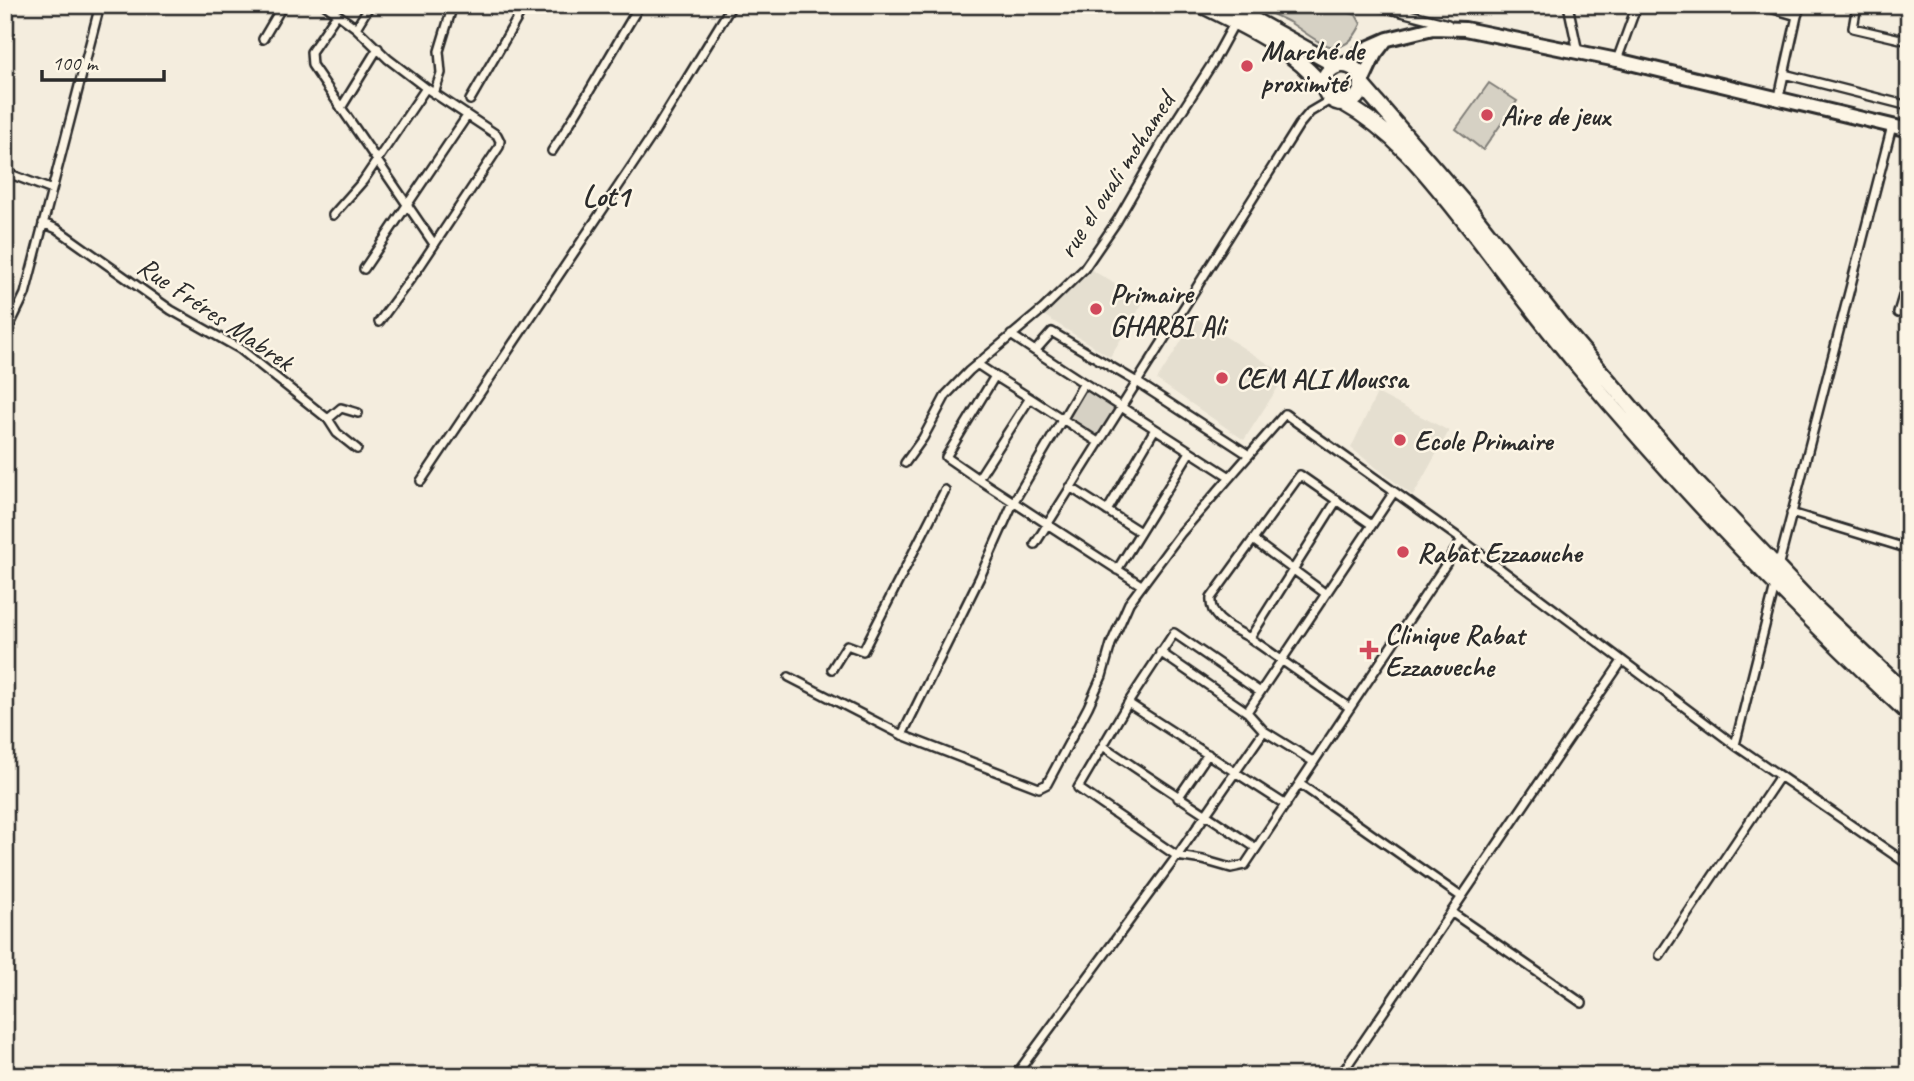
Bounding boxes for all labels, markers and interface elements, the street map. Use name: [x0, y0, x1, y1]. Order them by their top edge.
place label: Marché de proximité: [1261, 33, 1366, 100]
scale bar: [42, 38, 164, 82]
text: 100 m: [52, 50, 99, 76]
marker: Marché de proximité: [1239, 58, 1255, 74]
street label: rue el ouali mohamed: [1049, 82, 1184, 265]
place label: Aire de jeux: [1501, 98, 1612, 133]
marker: Aire de jeux: [1479, 107, 1495, 123]
district label: Lot1: [582, 177, 633, 215]
street label: Rue Fréres Mabrek: [131, 248, 302, 379]
place label: Primaire GHARBI Ali: [1110, 276, 1229, 343]
marker: Primaire GHARBI Ali: [1088, 301, 1104, 317]
place label: CEM ALI Moussa: [1236, 361, 1410, 396]
marker: CEM ALI Moussa: [1214, 370, 1230, 386]
place label: Ecole Primaire: [1414, 423, 1555, 458]
marker: Ecole Primaire: [1392, 432, 1408, 448]
place label: Rabat Ezzaouche: [1417, 535, 1584, 570]
marker: Rabat Ezzaouche: [1395, 544, 1411, 560]
place label: Clinique Rabat Ezzaoueche: [1385, 617, 1528, 684]
marker: Clinique Rabat Ezzaoueche: [1359, 640, 1379, 660]

